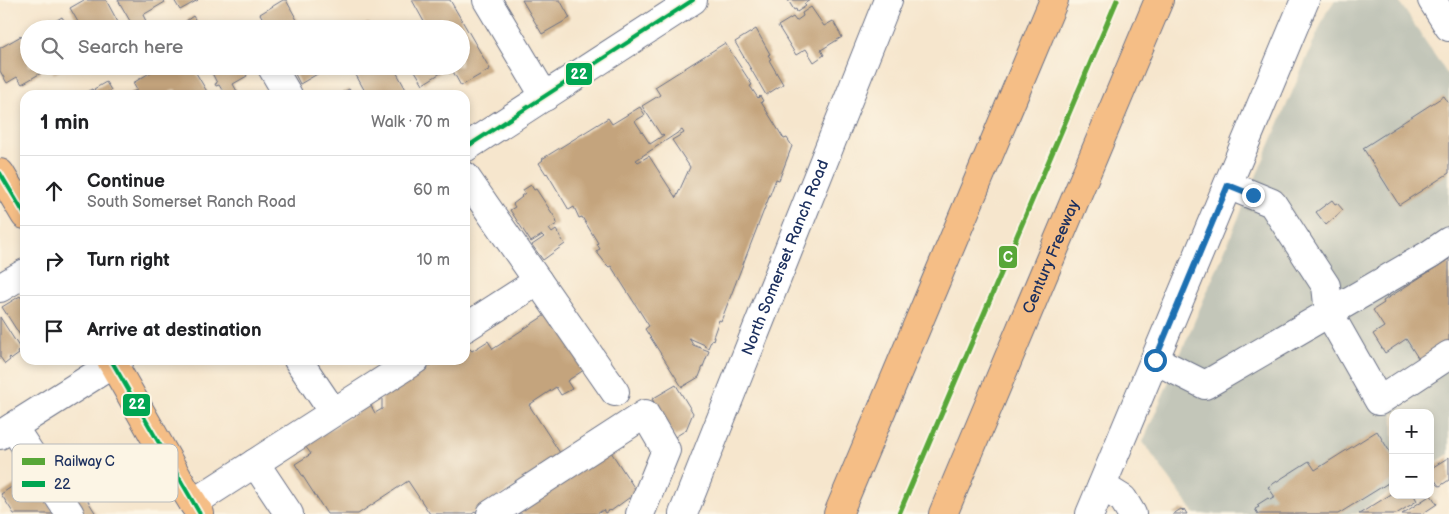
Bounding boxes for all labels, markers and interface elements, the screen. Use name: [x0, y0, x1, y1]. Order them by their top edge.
search box: [20, 20, 470, 75]
icon: search: [38, 34, 66, 62]
text: Search here: [78, 36, 183, 59]
line badge: 22: [565, 62, 593, 86]
text: 22: [571, 66, 588, 83]
text: 1 min: [40, 110, 89, 135]
text: Walk · 70 m: [371, 113, 450, 132]
street label: North Somerset Ranch Road: [738, 157, 833, 358]
text: Continue: [87, 170, 165, 193]
icon: ahead: [40, 177, 68, 205]
text: 60 m: [413, 181, 450, 200]
route end: [1242, 184, 1265, 207]
text: South Somerset Ranch Road: [87, 193, 296, 212]
street label: Century Freeway: [1019, 196, 1084, 317]
line badge: C: [998, 245, 1018, 269]
icon: right: [40, 247, 68, 275]
text: Turn right: [87, 249, 170, 272]
text: C: [1003, 249, 1013, 266]
text: 10 m: [417, 251, 450, 270]
icon: arrive: [40, 317, 68, 345]
text: Arrive at destination: [87, 319, 262, 342]
route start: [1144, 349, 1167, 372]
line badge: 22: [122, 393, 151, 417]
text: 22: [129, 396, 146, 413]
map controls: [1389, 409, 1434, 499]
button: +: [1389, 409, 1434, 454]
legend: [12, 444, 178, 502]
text: Railway C: [54, 453, 115, 470]
button: −: [1389, 454, 1434, 499]
text: 22: [54, 476, 71, 493]

